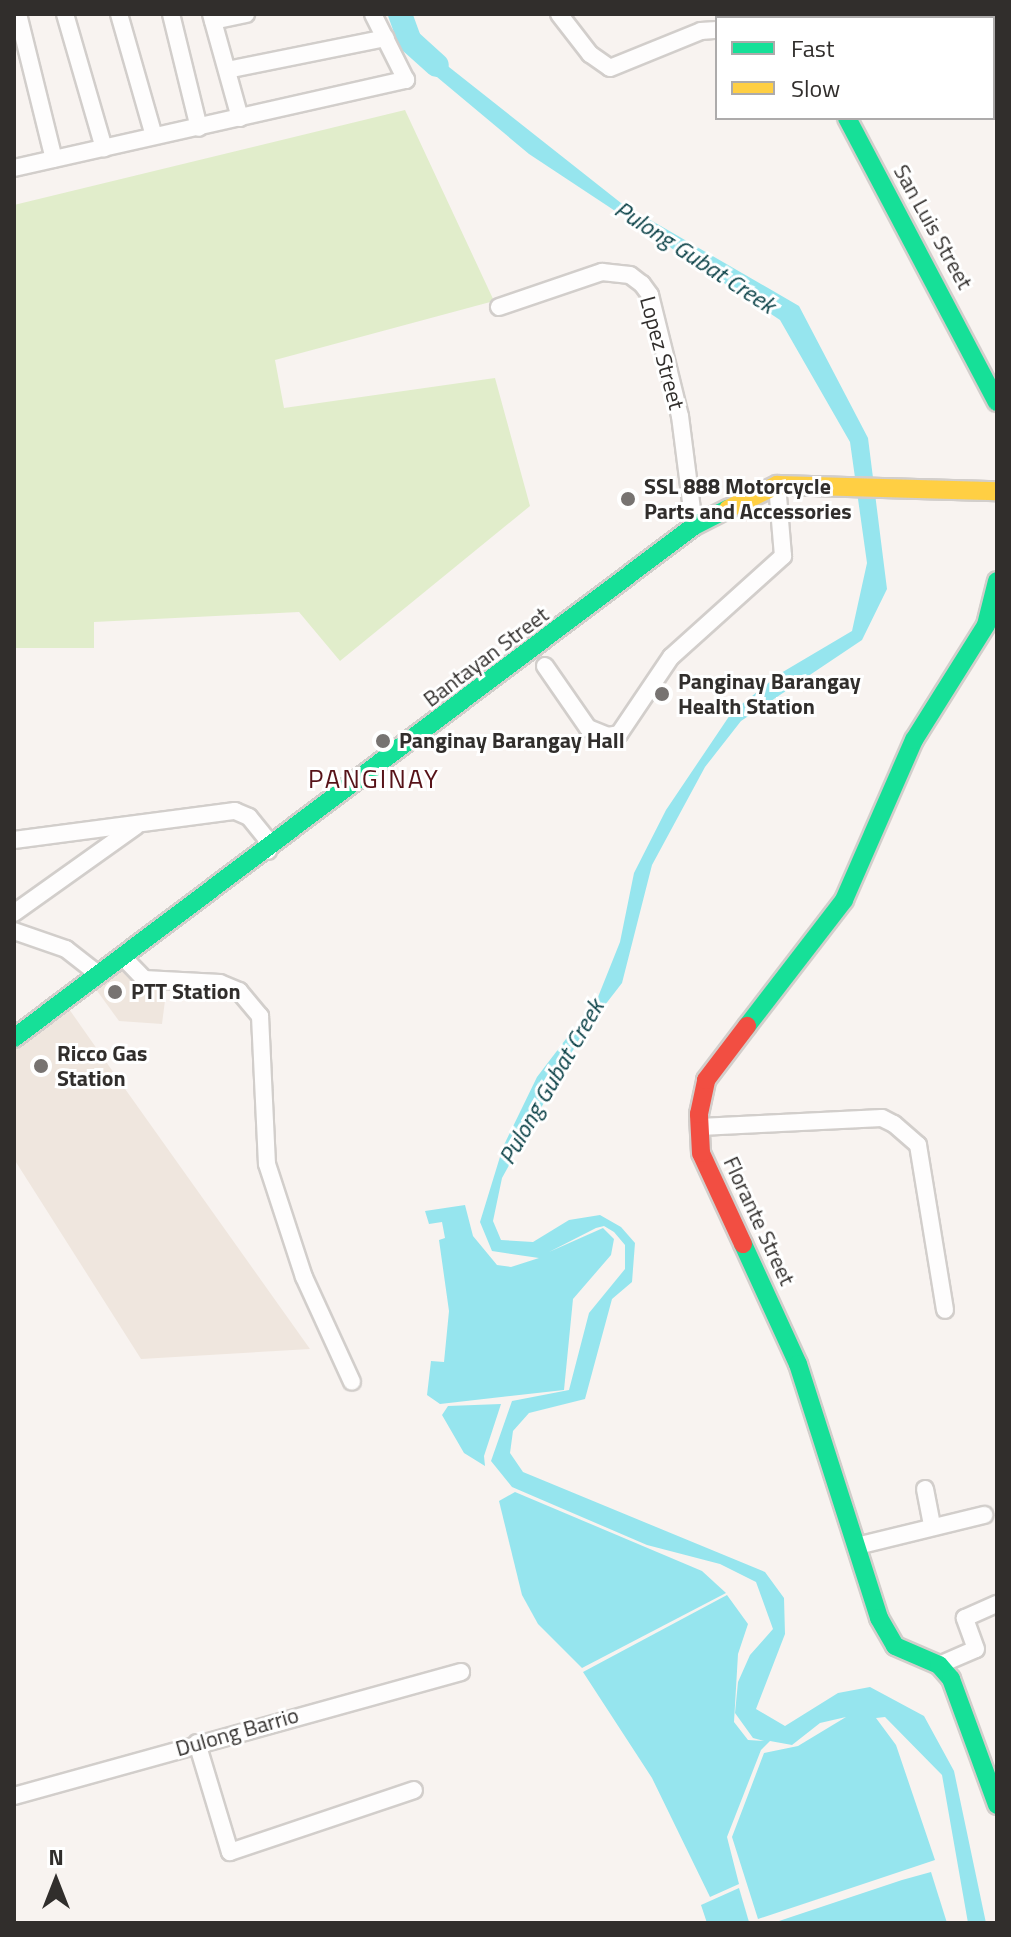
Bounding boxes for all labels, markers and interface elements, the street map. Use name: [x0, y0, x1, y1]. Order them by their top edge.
legend: [715, 16, 995, 120]
text: Fast: [791, 30, 834, 66]
text: Slow: [791, 70, 840, 106]
street label: San Luis Street: [888, 160, 978, 294]
water label: Pulong Gubat Creek: [609, 194, 781, 320]
street label: Lopez Street: [634, 293, 690, 413]
place label: SSL 888 Motorcycle Parts and Accessories: [644, 473, 852, 524]
marker: SSL 888 Motorcycle Parts and Accessories: [619, 490, 637, 508]
street label: Bantayan Street: [418, 601, 554, 713]
place label: Panginay Barangay Health Station: [678, 668, 861, 720]
marker: Panginay Barangay Health Station: [653, 685, 671, 703]
place label: Panginay Barangay Hall: [399, 728, 625, 754]
marker: Panginay Barangay Hall: [374, 732, 392, 750]
district label: PANGINAY: [308, 763, 440, 795]
place label: PTT Station: [131, 979, 241, 1005]
marker: PTT Station: [106, 983, 124, 1001]
water label: Pulong Gubat Creek: [492, 995, 610, 1169]
place label: Ricco Gas Station: [57, 1040, 147, 1092]
marker: Ricco Gas Station: [32, 1057, 50, 1075]
street label: Florante Street: [718, 1152, 800, 1290]
street label: Dulong Barrio: [172, 1702, 302, 1762]
text: N: [48, 1840, 64, 1874]
north arrow: [16, 1841, 96, 1921]

